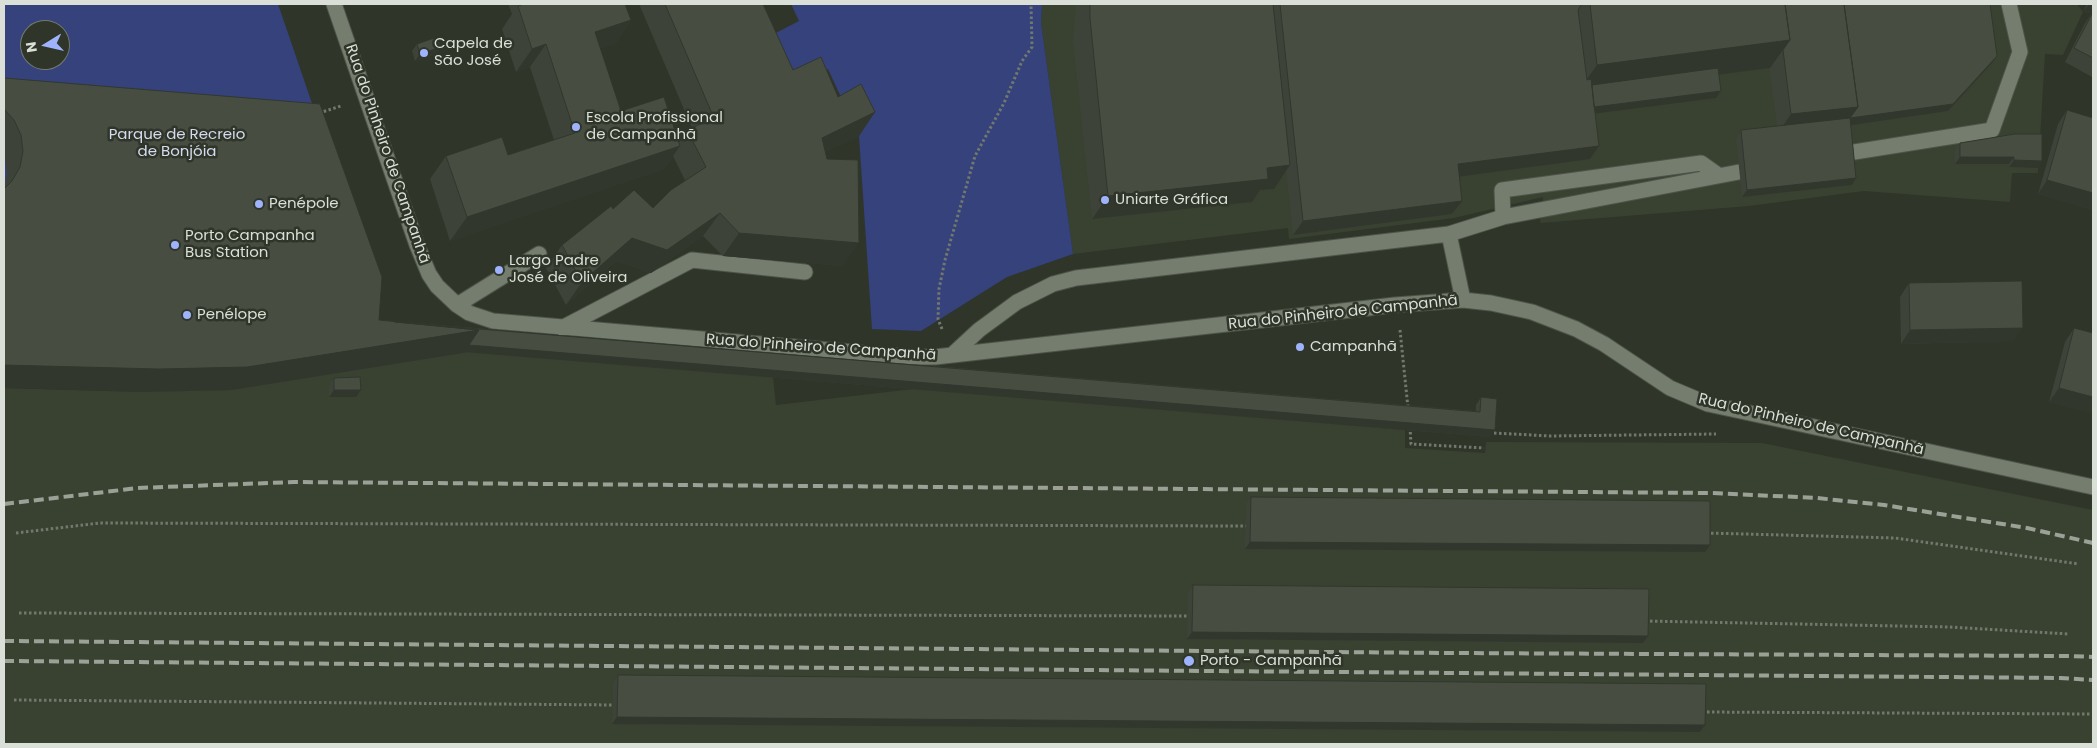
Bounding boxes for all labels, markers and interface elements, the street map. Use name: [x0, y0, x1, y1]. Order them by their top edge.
north arrow: [20, 20, 70, 70]
place label: Capela de São José: [434, 35, 512, 70]
text: N: [20, 40, 42, 54]
street label: Rua do Pinheiro de Campanhã: [341, 42, 433, 266]
marker: Capela de São José: [418, 47, 430, 59]
place label: Escola Profissional de Campanhã: [586, 109, 723, 144]
marker: Escola Profissional de Campanhã: [570, 121, 582, 133]
park label: Parque de Recreio de Bonjóia: [109, 126, 245, 161]
place label: Uniarte Gráfica: [1115, 191, 1228, 209]
marker: Uniarte Gráfica: [1099, 194, 1111, 206]
place label: Penépole: [269, 195, 339, 213]
marker: Penépole: [253, 198, 265, 210]
place label: Porto Campanha Bus Station: [185, 227, 315, 262]
marker: Porto Campanha Bus Station: [169, 239, 181, 251]
place label: Largo Padre José de Oliveira: [509, 252, 627, 287]
marker: Largo Padre José de Oliveira: [493, 264, 505, 276]
street label: Rua do Pinheiro de Campanhã: [1227, 292, 1459, 334]
place label: Penélope: [197, 306, 267, 324]
marker: Penélope: [181, 309, 193, 321]
street label: Rua do Pinheiro de Campanhã: [705, 331, 937, 365]
place label: Campanhã: [1310, 338, 1397, 356]
marker: Campanhã: [1294, 341, 1306, 353]
street label: Rua do Pinheiro de Campanhã: [1697, 390, 1925, 460]
place label: Porto - Campanhã: [1200, 652, 1342, 670]
marker: Porto - Campanhã: [1182, 654, 1196, 668]

